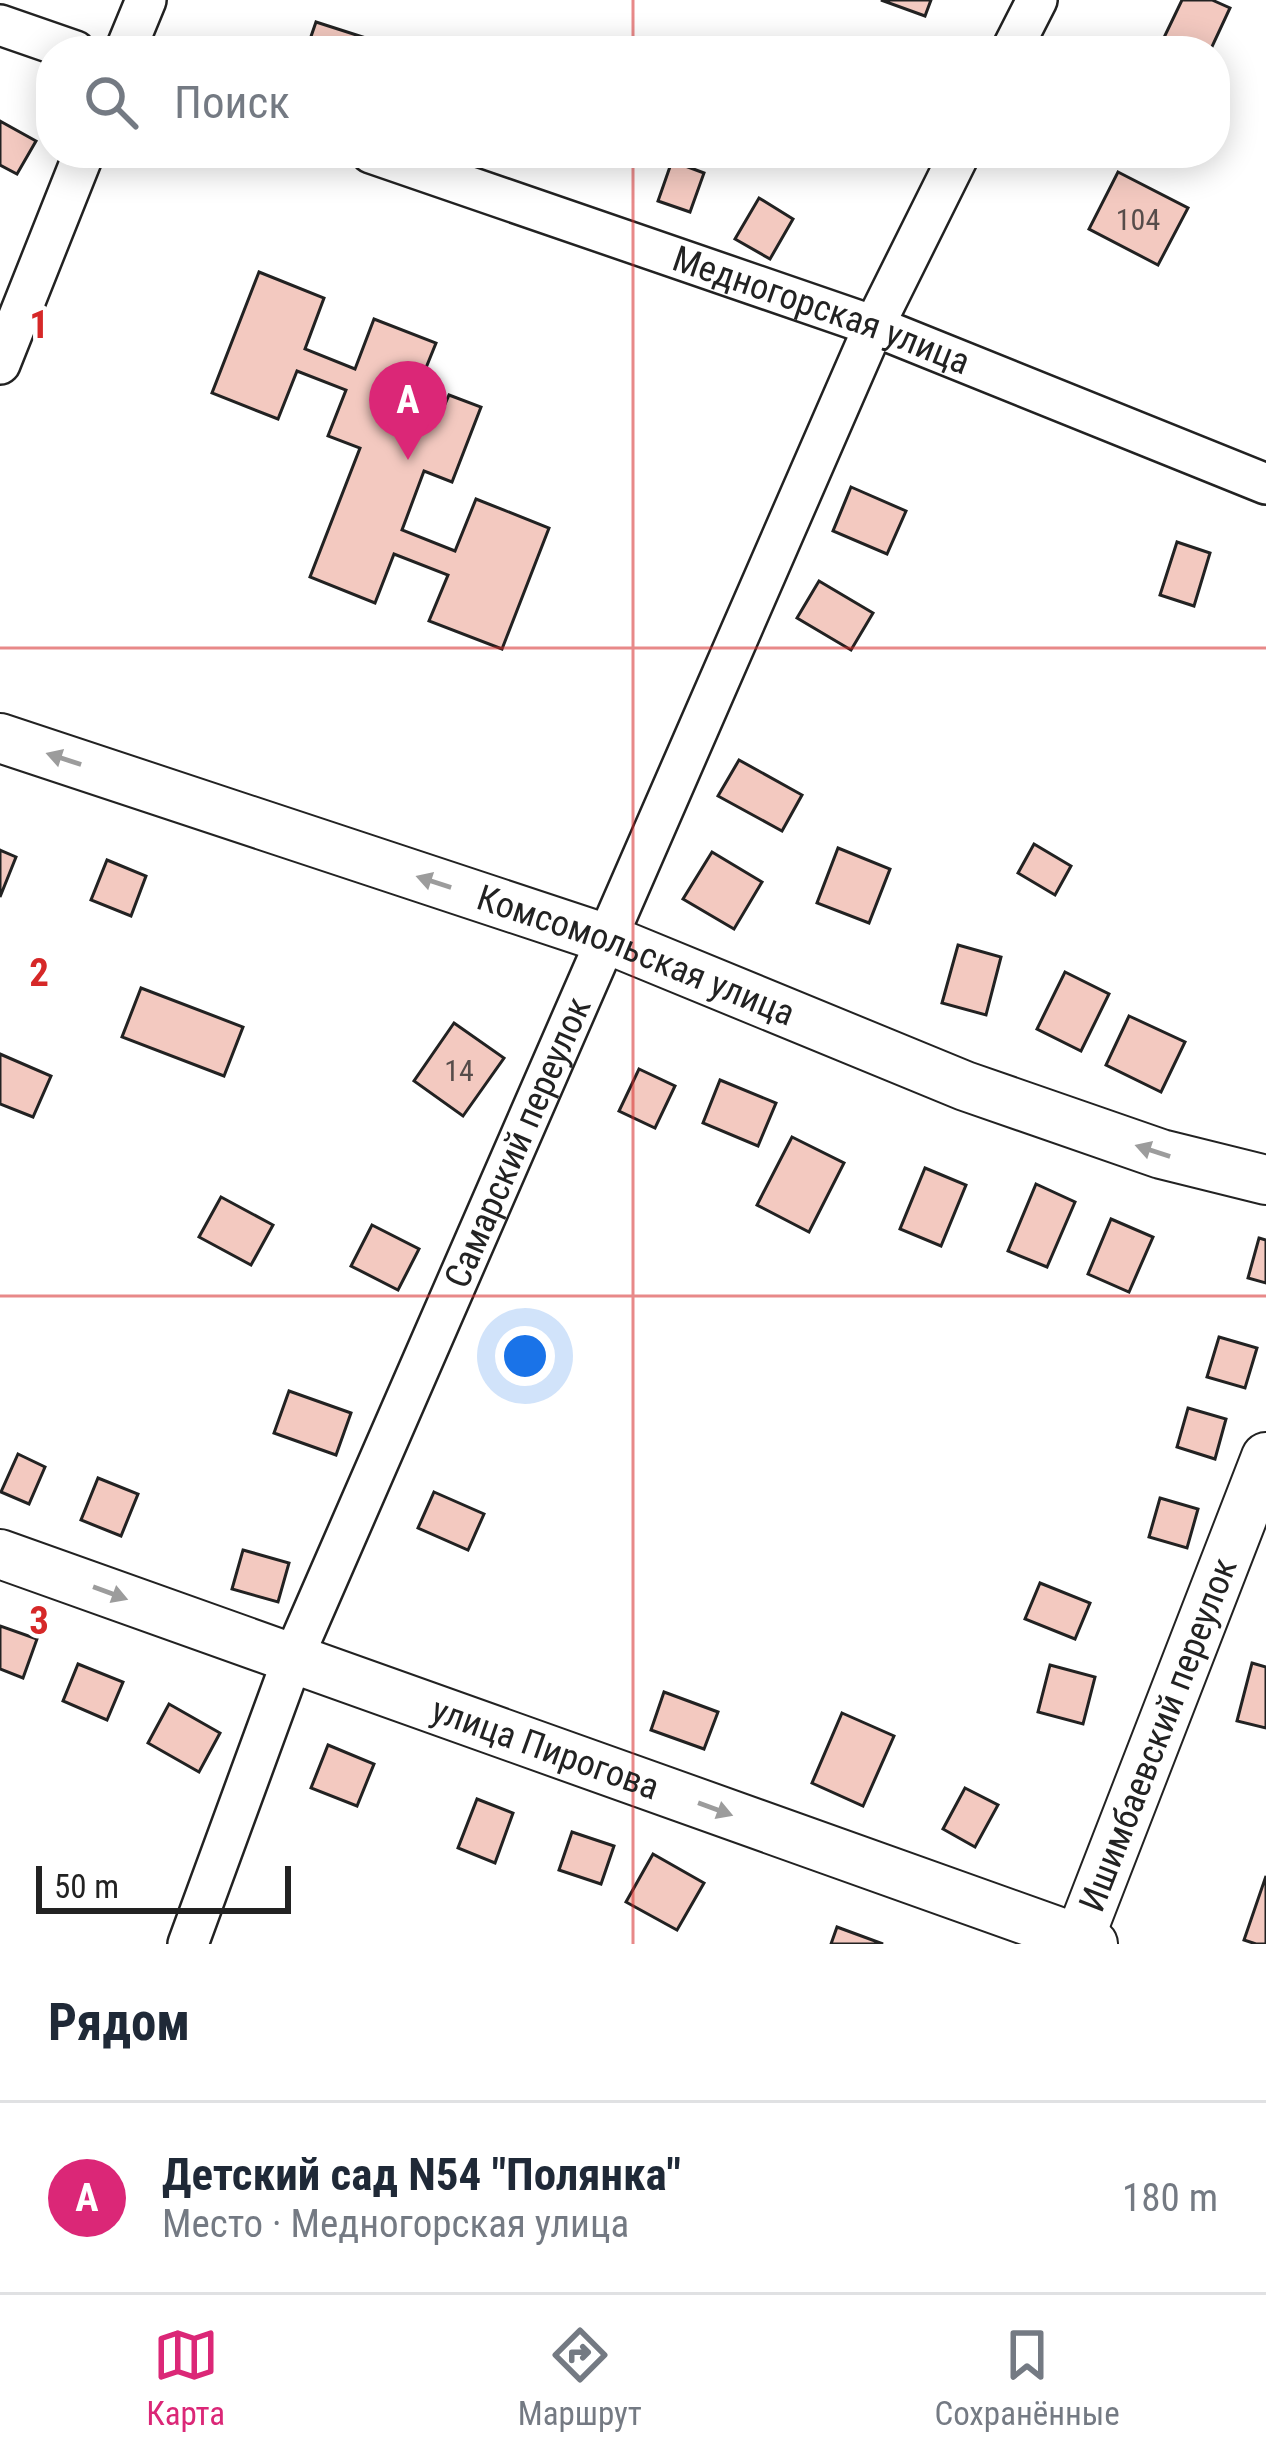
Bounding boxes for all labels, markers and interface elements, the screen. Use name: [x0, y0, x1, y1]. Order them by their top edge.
search box: [36, 36, 1230, 168]
icon: search: [78, 69, 144, 135]
text: Поиск: [174, 76, 290, 129]
house number: 104: [1116, 202, 1160, 237]
street label: Медногорская улица: [667, 237, 976, 383]
text: 1: [29, 302, 49, 348]
pin: A: [369, 361, 447, 460]
one-way arrow: [46, 749, 82, 767]
one-way arrow: [416, 872, 452, 890]
street label: Комсомольская улица: [472, 876, 801, 1035]
text: 2: [29, 950, 49, 996]
street label: Самарский переулок: [436, 991, 600, 1294]
house number: 14: [444, 1053, 474, 1088]
one-way arrow: [1134, 1140, 1171, 1159]
your location: [495, 1326, 555, 1386]
street label: Ишимбаевский переулок: [1071, 1552, 1246, 1917]
one-way arrow: [92, 1585, 128, 1603]
text: 3: [29, 1598, 49, 1644]
street label: улица Пирогова: [426, 1689, 665, 1808]
one-way arrow: [697, 1801, 733, 1819]
scale bar: [36, 1860, 291, 1913]
text: 50 m: [54, 1867, 119, 1906]
text: Рядом: [48, 1993, 190, 2052]
text: Детский сад N54 "Полянка": [162, 2148, 681, 2201]
text: A: [75, 2175, 99, 2221]
text: 180 m: [1122, 2175, 1218, 2221]
text: Место · Медногорская улица: [162, 2201, 629, 2247]
tab: Карта: [146, 2322, 225, 2433]
tab: Маршрут: [518, 2322, 642, 2433]
tab: Сохранённые: [934, 2322, 1120, 2433]

